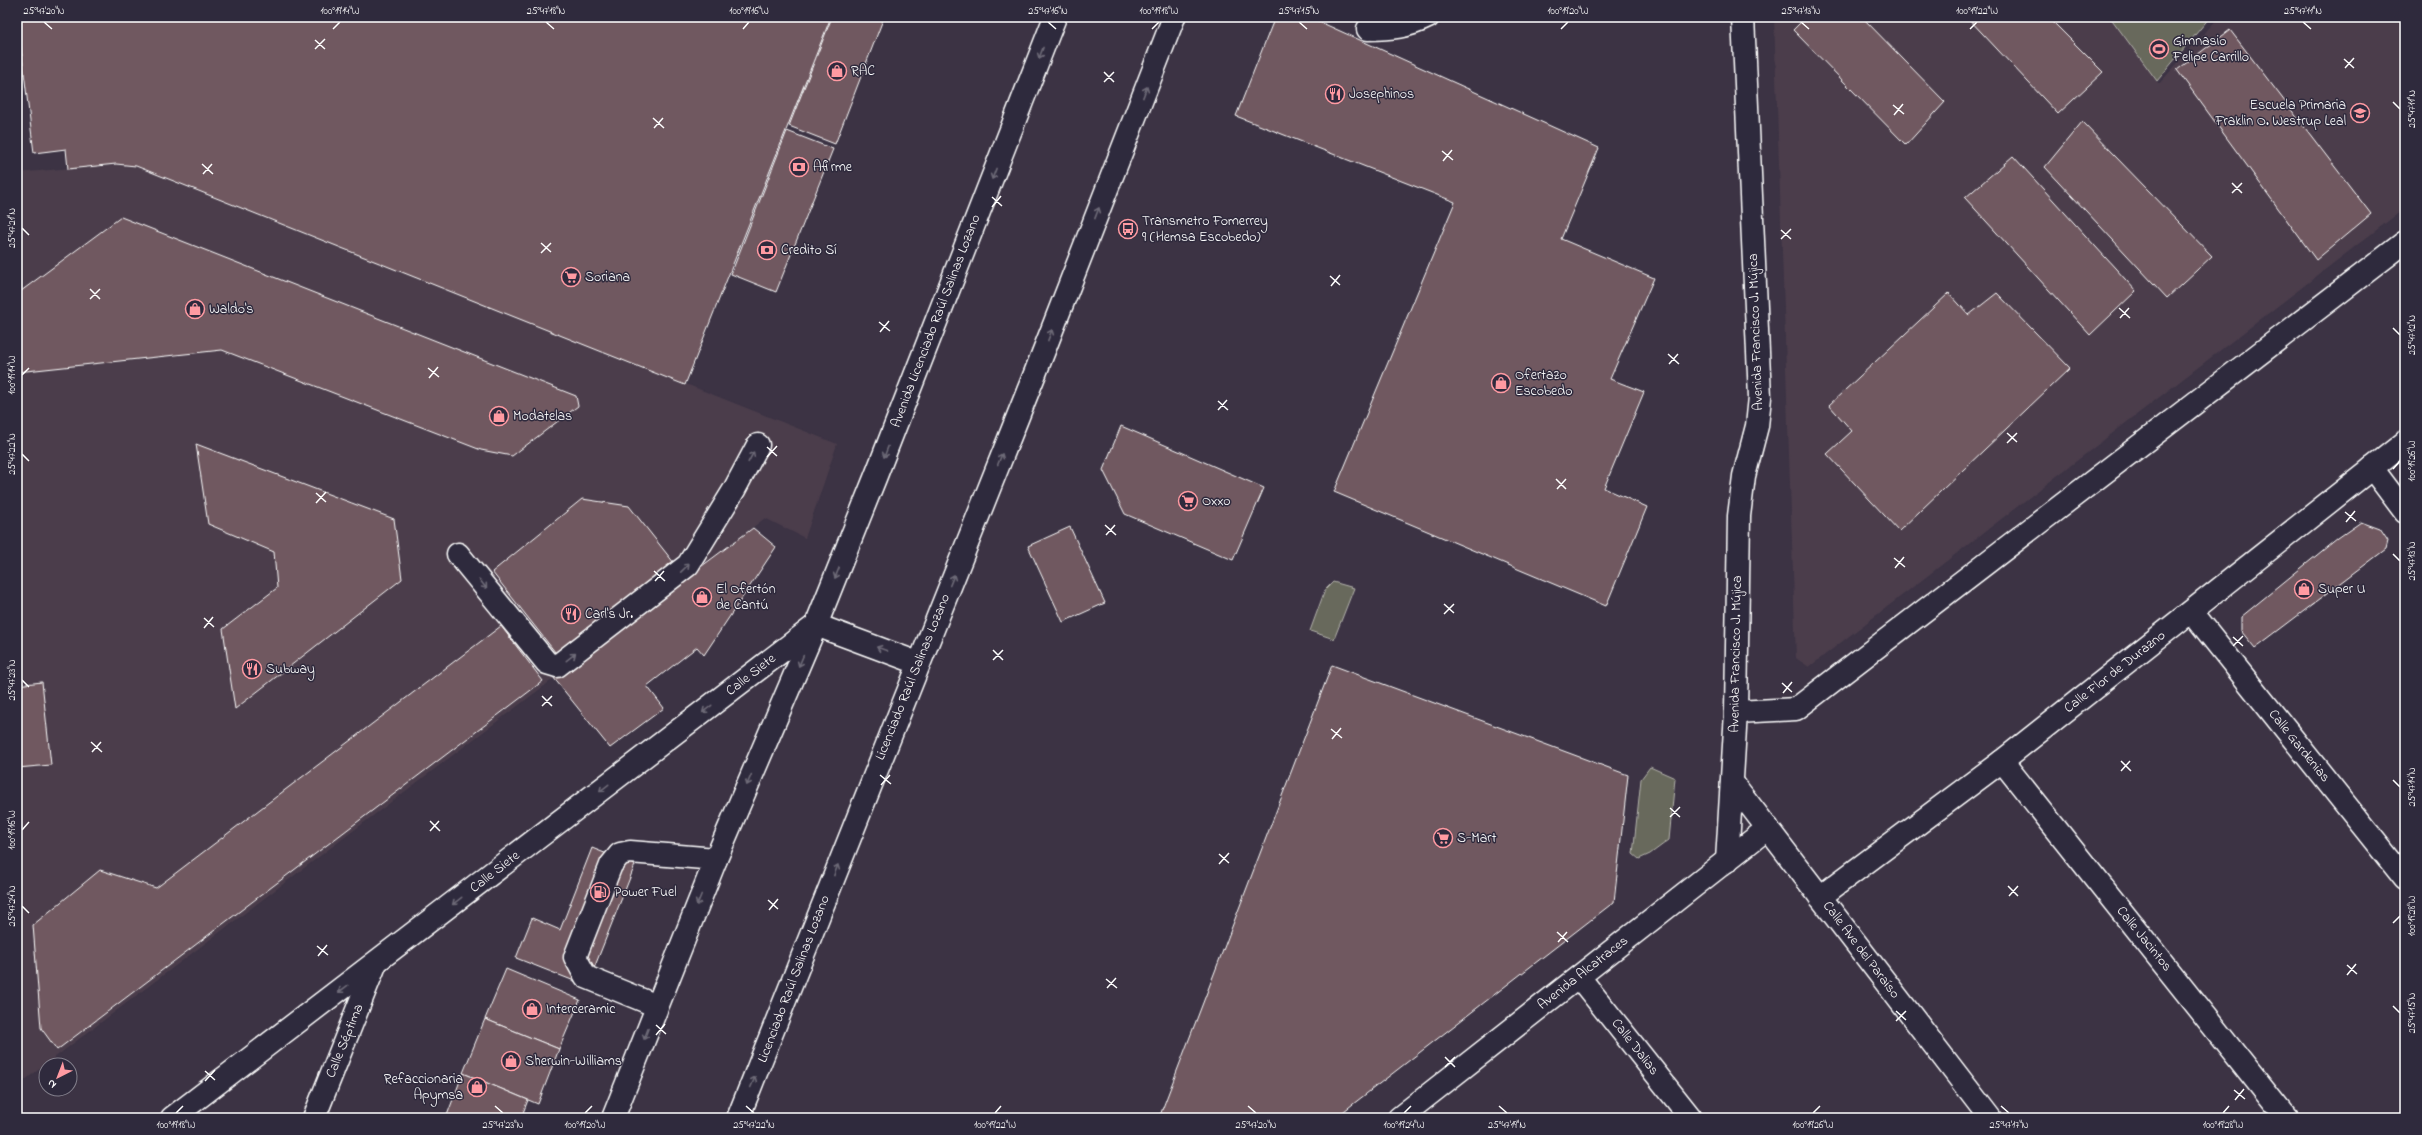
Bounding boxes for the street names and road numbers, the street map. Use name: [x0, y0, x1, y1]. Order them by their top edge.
street label: Avenida Licenciado Raúl Salinas Lozano: [886, 211, 986, 431]
street label: Avenida Francisco J. Mújica: [1743, 253, 1769, 411]
street label: Avenida Francisco J. Mújica: [1724, 575, 1748, 733]
street label: Licenciado Raúl Salinas Lozano: [870, 591, 956, 763]
street label: Calle Flor de Durazno: [2060, 626, 2170, 718]
street label: Calle Siete: [721, 648, 781, 701]
street label: Calle Gardenias: [2263, 705, 2335, 787]
street label: Calle Siete: [465, 845, 525, 898]
street label: Licenciado Raúl Salinas Lozano: [752, 892, 836, 1066]
street label: Calle Ave del Paraíso: [1817, 897, 1905, 1003]
street label: Calle Jacintos: [2111, 902, 2177, 976]
street label: Avenida Alcatraces: [1533, 931, 1633, 1015]
street label: Calle Séptima: [321, 1001, 369, 1081]
street label: Calle Dalias: [1606, 1014, 1664, 1080]

